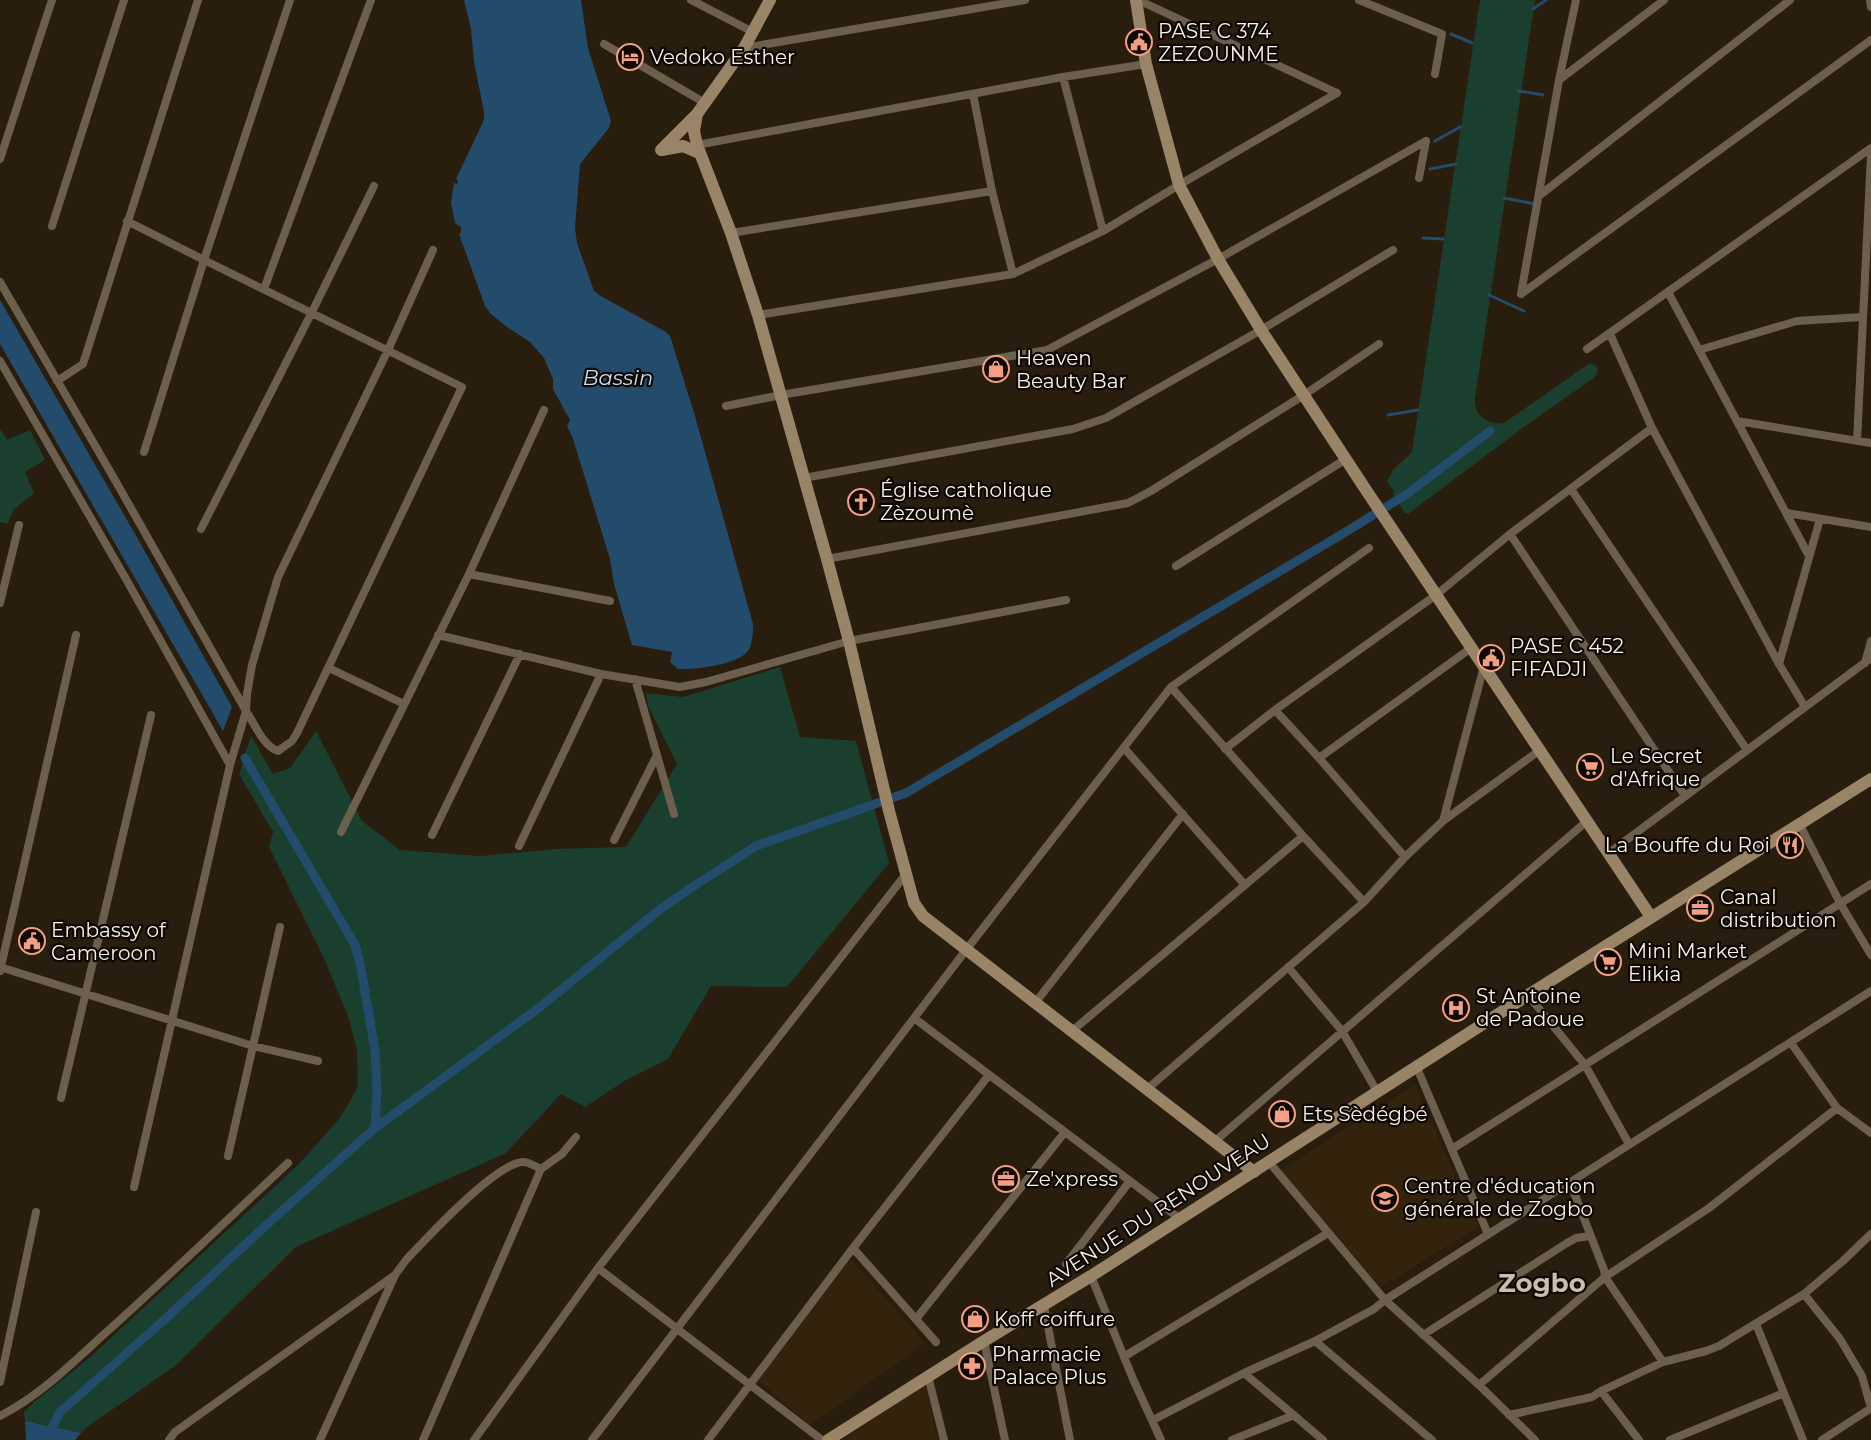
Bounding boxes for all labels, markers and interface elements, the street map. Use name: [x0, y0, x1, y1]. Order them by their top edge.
place label: PASE C 374 ZEZOUNME: [1158, 19, 1279, 66]
public building icon: PASE C 374 ZEZOUNME: [1124, 27, 1154, 57]
hotel icon: Vedoko Esther: [615, 42, 645, 72]
place label: Vedoko Esther: [650, 45, 795, 69]
place label: Heaven Beauty Bar: [1016, 346, 1127, 393]
shop icon: Heaven Beauty Bar: [981, 354, 1011, 384]
water label: Bassin: [583, 365, 653, 390]
place label: Église catholique Zèzoumè: [880, 478, 1052, 525]
church icon: Église catholique Zèzoumè: [846, 487, 876, 517]
place label: PASE C 452 FIFADJI: [1510, 634, 1624, 681]
public building icon: PASE C 452 FIFADJI: [1476, 643, 1506, 673]
place label: Le Secret d'Afrique: [1610, 744, 1703, 791]
supermarket icon: Le Secret d'Afrique: [1575, 752, 1605, 782]
restaurant icon: La Bouffe du Roi: [1775, 830, 1805, 860]
place label: La Bouffe du Roi: [1605, 833, 1770, 857]
place label: Canal distribution: [1720, 885, 1837, 932]
office icon: Canal distribution: [1685, 893, 1715, 923]
place label: Embassy of Cameroon: [51, 918, 167, 965]
public building icon: Embassy of Cameroon: [17, 926, 47, 956]
place label: Mini Market Elikia: [1628, 939, 1747, 986]
supermarket icon: Mini Market Elikia: [1593, 947, 1623, 977]
place label: St Antoine de Padoue: [1476, 984, 1584, 1031]
hospital icon: St Antoine de Padoue: [1441, 993, 1471, 1023]
shop icon: Ets Sèdégbé: [1267, 1099, 1297, 1129]
place label: Ets Sèdégbé: [1302, 1102, 1428, 1126]
street label: AVENUE DU RENOUVEAU: [1041, 1128, 1275, 1292]
office icon: Ze'xpress: [991, 1164, 1021, 1194]
place label: Ze'xpress: [1026, 1167, 1118, 1191]
place label: Centre d'éducation générale de Zogbo: [1404, 1174, 1596, 1221]
school or university icon: Centre d'éducation générale de Zogbo: [1370, 1183, 1400, 1213]
district label: Zogbo: [1498, 1267, 1586, 1299]
shop icon: Koff coiffure: [960, 1304, 990, 1334]
place label: Koff coiffure: [994, 1307, 1115, 1331]
place label: Pharmacie Palace Plus: [992, 1342, 1107, 1389]
pharmacy icon: Pharmacie Palace Plus: [957, 1351, 987, 1381]

